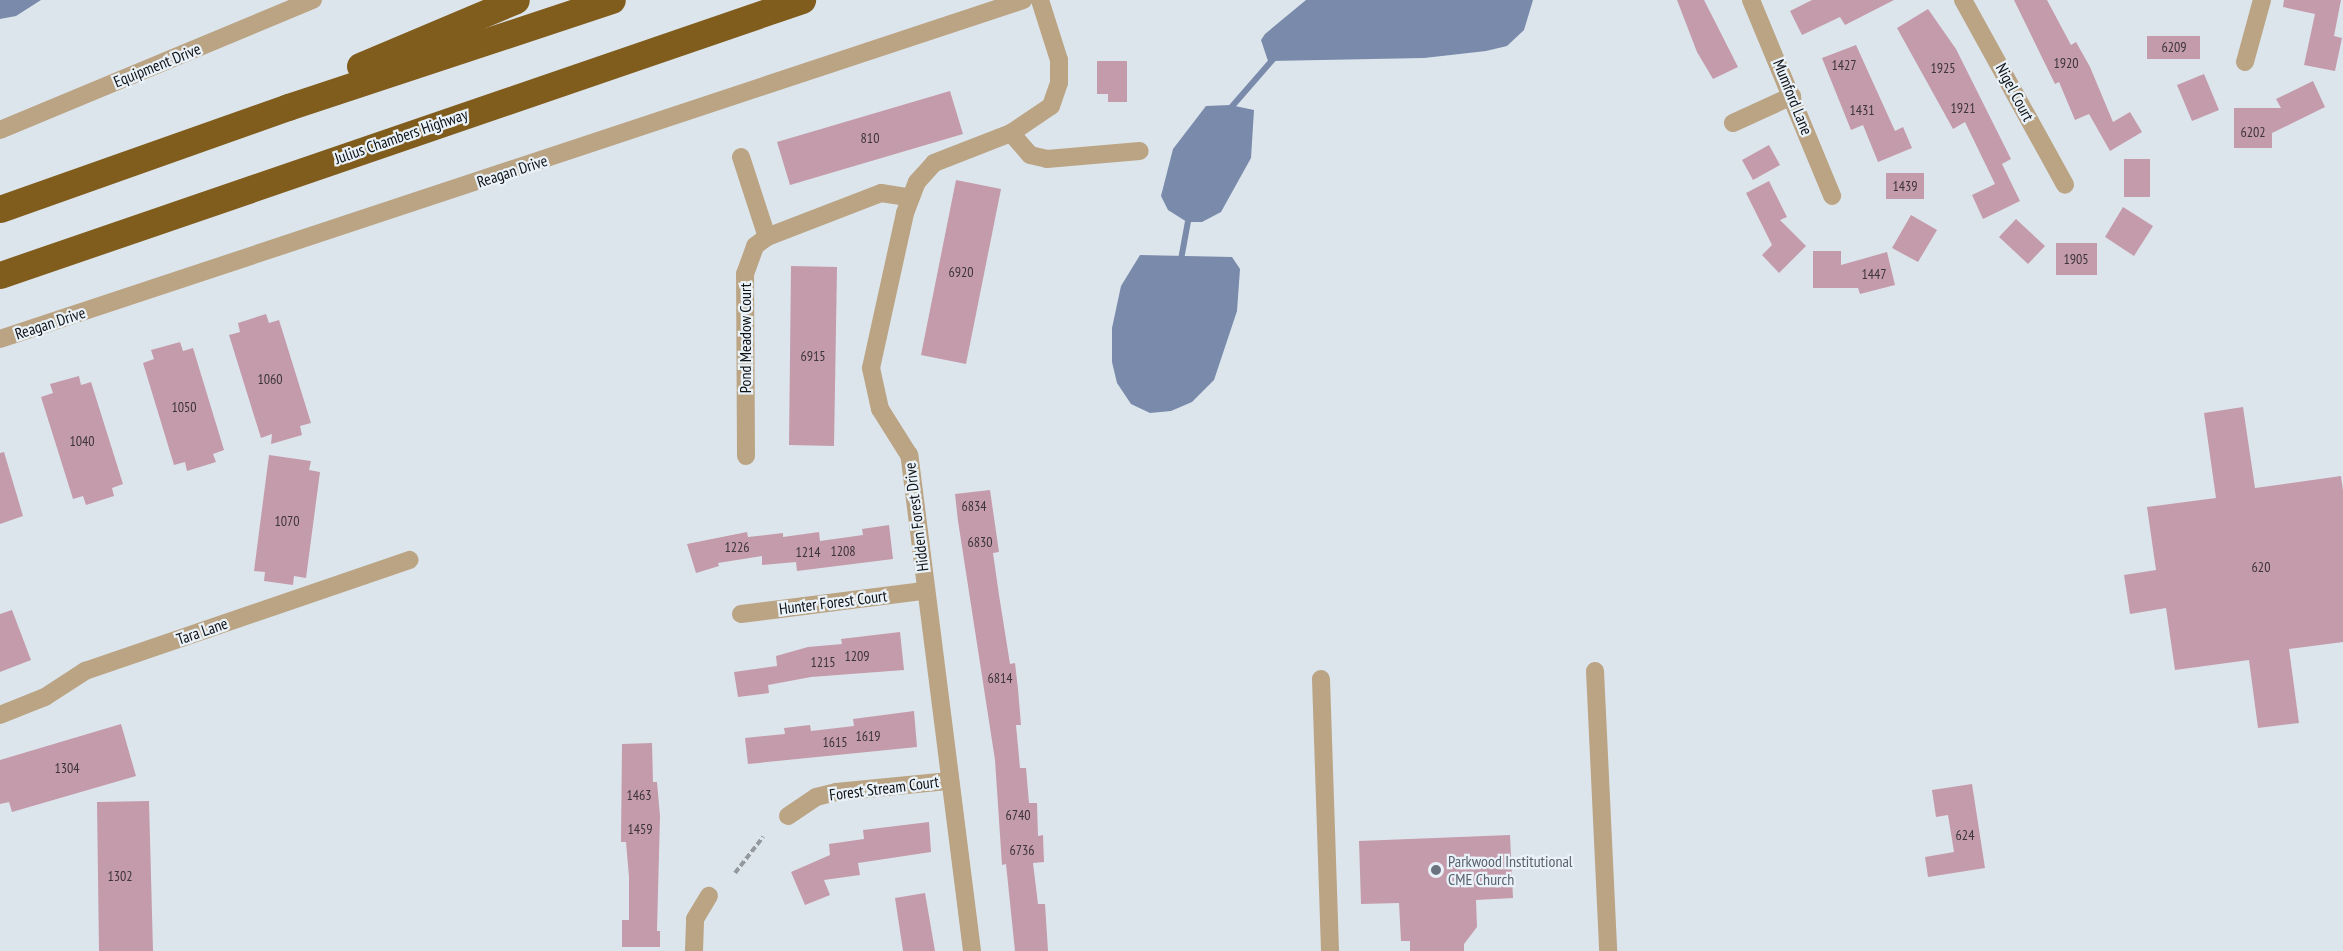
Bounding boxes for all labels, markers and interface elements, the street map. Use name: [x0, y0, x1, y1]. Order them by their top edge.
street label: Equipment Drive: [111, 39, 203, 91]
house number: 6209: [2161, 39, 2187, 55]
house number: 1920: [2053, 55, 2079, 71]
street label: Mumford Lane: [1769, 57, 1817, 137]
house number: 1427: [1831, 57, 1857, 73]
house number: 1925: [1930, 60, 1956, 76]
street label: Nigel Court: [1992, 60, 2038, 124]
house number: 1921: [1950, 100, 1976, 116]
house number: 1431: [1849, 102, 1875, 118]
street label: Julius Chambers Highway: [332, 104, 470, 168]
house number: 6202: [2240, 124, 2266, 140]
house number: 810: [861, 130, 879, 146]
street label: Reagan Drive: [474, 151, 550, 191]
house number: 1439: [1892, 178, 1918, 194]
house number: 1905: [2063, 251, 2089, 267]
house number: 6920: [948, 264, 974, 280]
house number: 1447: [1861, 266, 1887, 282]
street label: Pond Meadow Court: [735, 283, 755, 393]
street label: Reagan Drive: [12, 303, 88, 343]
house number: 6915: [800, 348, 826, 364]
house number: 1060: [257, 371, 283, 387]
house number: 1050: [171, 399, 197, 415]
house number: 1040: [69, 433, 95, 449]
street label: Hidden Forest Drive: [900, 461, 932, 573]
house number: 6834: [961, 498, 987, 514]
house number: 1070: [274, 513, 300, 529]
house number: 6830: [967, 534, 993, 550]
house number: 1226: [724, 539, 750, 555]
house number: 1208: [830, 543, 856, 559]
house number: 1214: [795, 544, 821, 560]
house number: 620: [2252, 559, 2270, 575]
street label: Hunter Forest Court: [778, 586, 888, 618]
street label: Tara Lane: [174, 613, 230, 649]
house number: 1209: [844, 648, 870, 664]
house number: 1215: [810, 654, 836, 670]
house number: 6814: [987, 670, 1013, 686]
house number: 1619: [855, 728, 881, 744]
house number: 1615: [822, 734, 848, 750]
house number: 1304: [54, 760, 80, 776]
street label: Forest Stream Court: [828, 772, 940, 804]
house number: 1463: [626, 787, 652, 803]
house number: 6740: [1005, 807, 1031, 823]
house number: 1459: [627, 821, 653, 837]
house number: 624: [1956, 827, 1974, 843]
house number: 6736: [1009, 842, 1035, 858]
place label: Parkwood Institutional CME Church: [1448, 851, 1573, 889]
marker: Parkwood Institutional CME Church: [1429, 863, 1443, 877]
house number: 1302: [107, 868, 133, 884]

